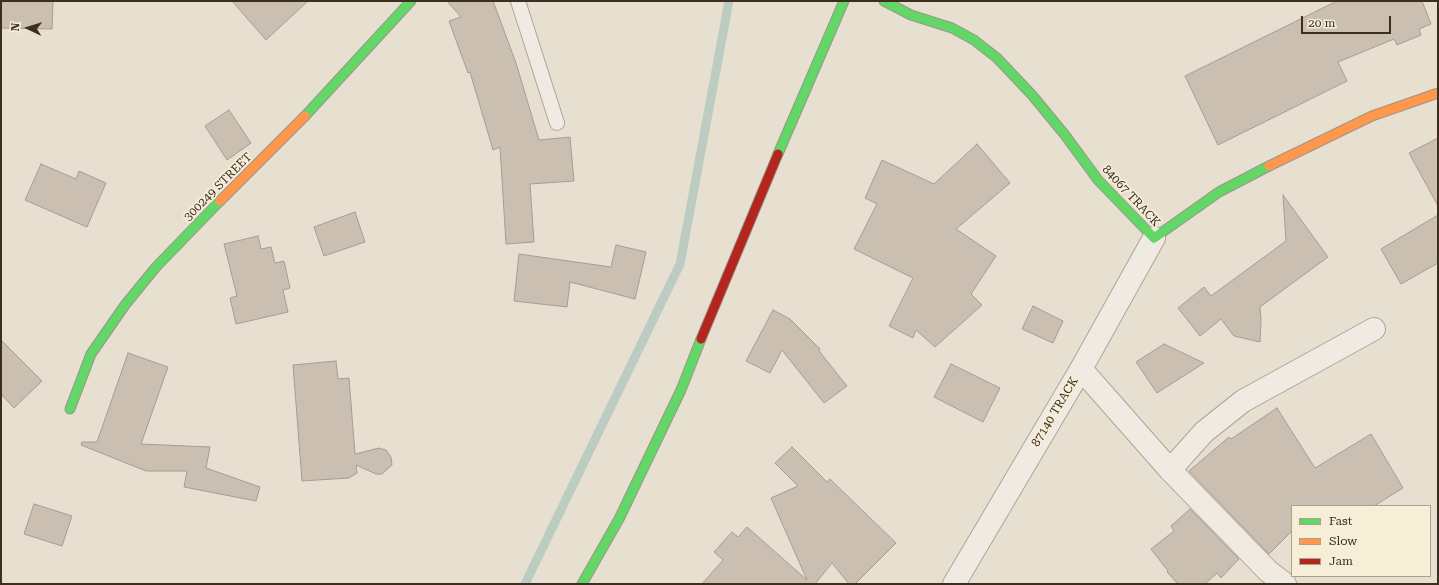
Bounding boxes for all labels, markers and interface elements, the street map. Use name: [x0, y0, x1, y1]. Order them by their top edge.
north arrow: [8, 8, 48, 48]
scale bar: [1303, 8, 1393, 34]
text: 20 m: [1308, 16, 1335, 30]
text: N: [9, 22, 22, 32]
street label: 300249 STREET: [181, 150, 255, 224]
street label: 84067 TRACK: [1099, 162, 1163, 230]
street label: 87140 TRACK: [1029, 375, 1081, 449]
legend: [1291, 505, 1431, 577]
text: Fast: [1329, 514, 1352, 528]
text: Slow: [1329, 534, 1357, 548]
text: Jam: [1329, 554, 1353, 568]

